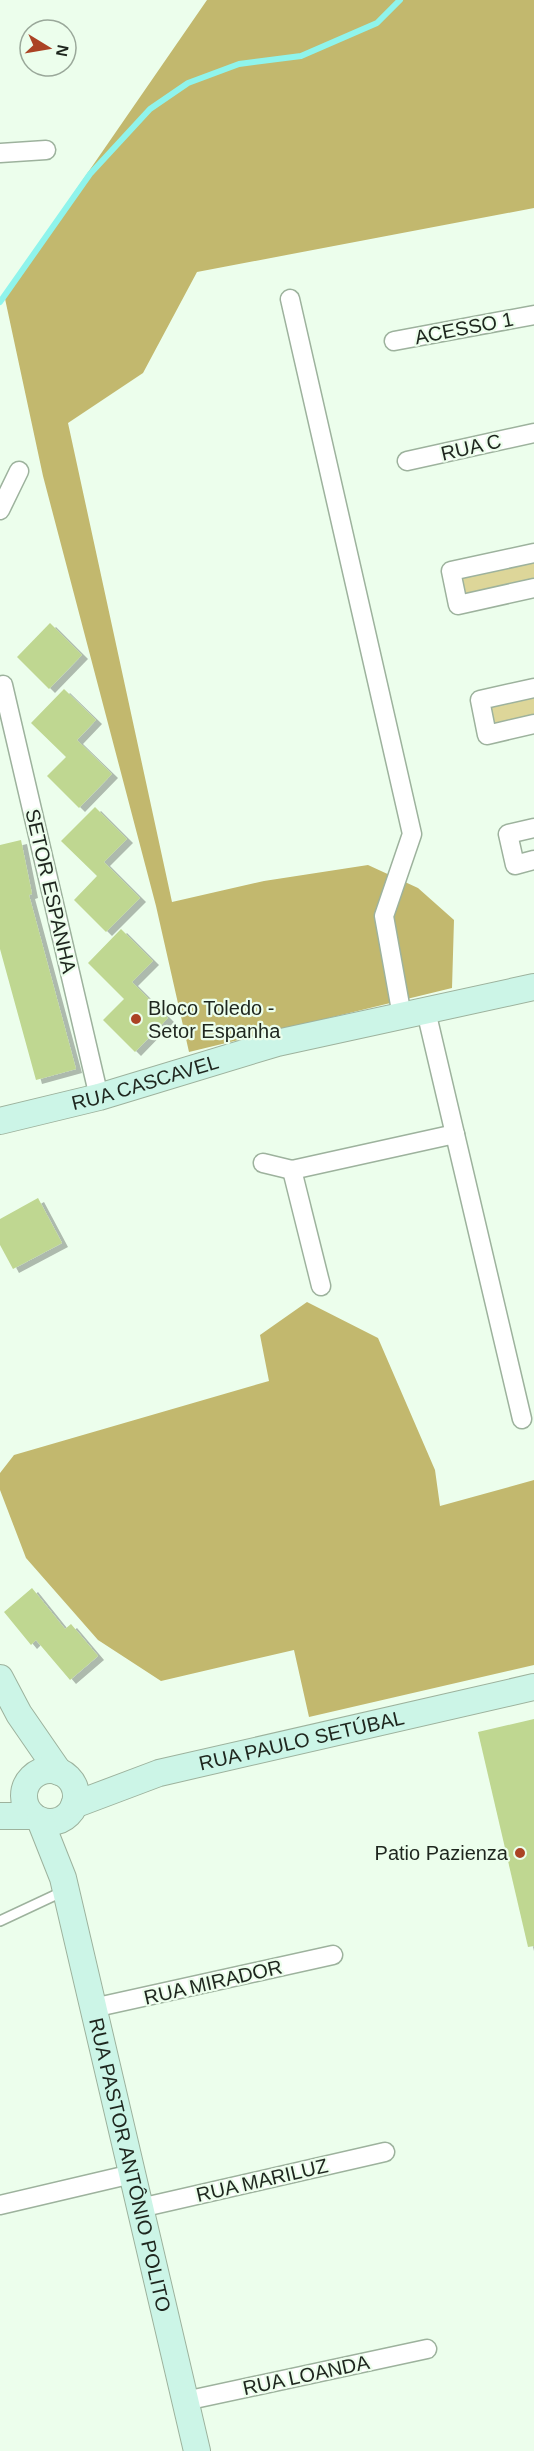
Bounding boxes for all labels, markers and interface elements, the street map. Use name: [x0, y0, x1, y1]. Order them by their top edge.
north arrow: [18, 18, 78, 78]
text: N: [53, 43, 72, 58]
street label: ACESSO 1: [413, 308, 515, 348]
street label: RUA C: [439, 429, 503, 465]
street label: SETOR ESPANHA: [21, 807, 81, 976]
place label: Bloco Toledo - Setor Espanha: [148, 997, 281, 1042]
marker: Bloco Toledo - Setor Espanha: [129, 1012, 143, 1026]
street label: RUA CASCAVEL: [69, 1050, 221, 1114]
street label: RUA PAULO SETÚBAL: [197, 1706, 406, 1774]
place label: Patio Pazienza: [375, 1842, 509, 1864]
marker: Patio Pazienza: [513, 1846, 527, 1860]
street label: RUA MIRADOR: [142, 1955, 284, 2009]
street label: RUA PASTOR ANTÔNIO POLITO: [85, 2016, 175, 2314]
street label: RUA MARILUZ: [194, 2154, 330, 2206]
street label: RUA LOANDA: [241, 2351, 372, 2399]

